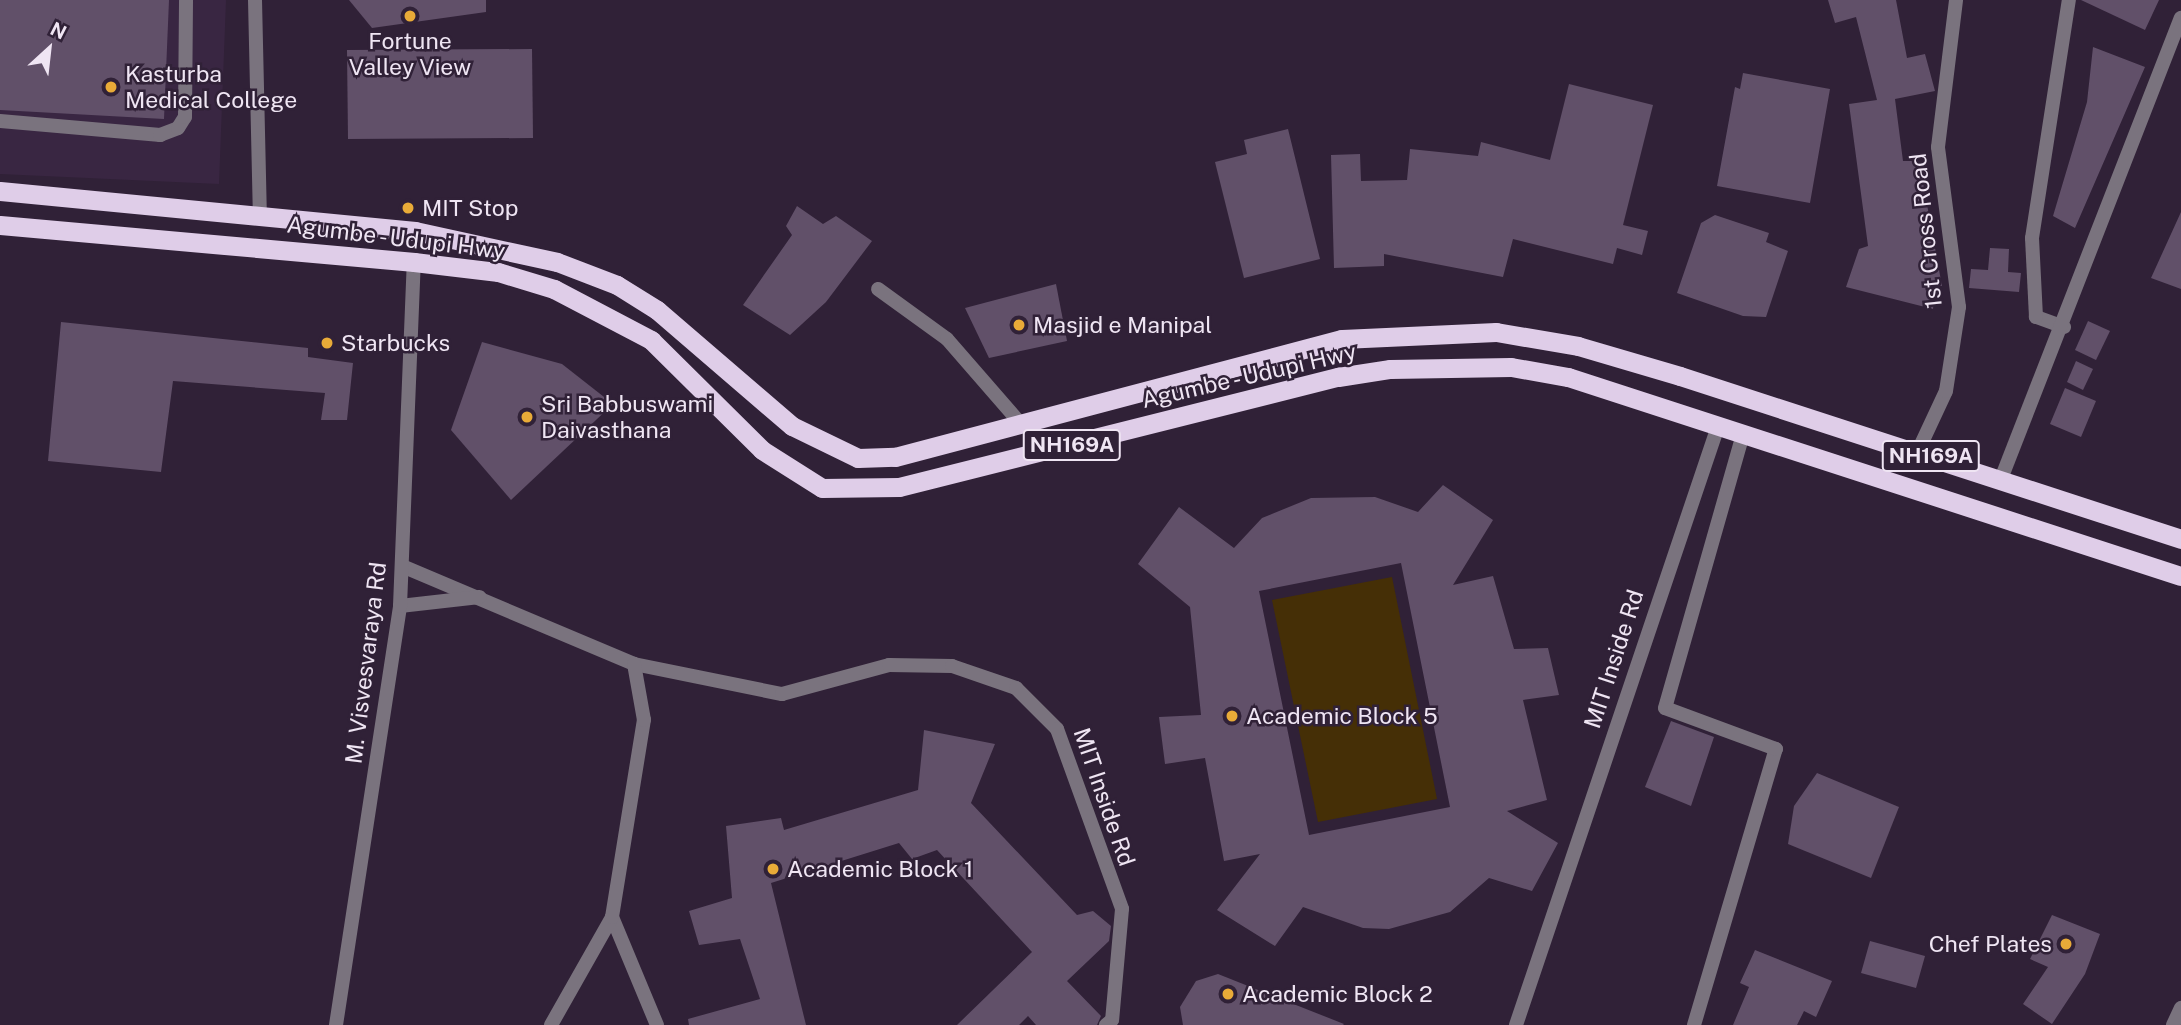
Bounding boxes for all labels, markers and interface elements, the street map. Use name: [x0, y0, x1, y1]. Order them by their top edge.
marker: Fortune Valley View: [402, 8, 418, 24]
north arrow: [14, 14, 84, 84]
text: N: [47, 17, 70, 43]
place label: Fortune Valley View: [349, 27, 471, 81]
place label: Kasturba Medical College: [125, 60, 297, 114]
marker: Kasturba Medical College: [103, 79, 119, 95]
street label: 1st Cross Road: [1904, 152, 1948, 310]
place label: MIT Stop: [422, 194, 518, 222]
marker: MIT Stop: [400, 200, 416, 216]
street label: Agumbe - Udupi Hwy: [282, 211, 510, 265]
place label: Masjid e Manipal: [1033, 311, 1213, 339]
marker: Masjid e Manipal: [1011, 317, 1027, 333]
place label: Starbucks: [341, 329, 450, 357]
marker: Starbucks: [319, 335, 335, 351]
street label: Agumbe - Udupi Hwy: [1136, 337, 1362, 415]
place label: Sri Babbuswami Daivasthana: [541, 390, 713, 444]
marker: Sri Babbuswami Daivasthana: [519, 409, 535, 425]
road number: NH169A: [1021, 428, 1123, 462]
road number: NH169A: [1880, 438, 1982, 474]
street label: M. Visvesvaraya Rd: [340, 560, 392, 766]
street label: MIT Inside Rd: [1579, 586, 1649, 732]
place label: Academic Block 5: [1246, 702, 1438, 730]
marker: Academic Block 5: [1224, 708, 1240, 724]
street label: MIT Inside Rd: [1067, 724, 1141, 870]
place label: Academic Block 1: [787, 855, 974, 883]
marker: Academic Block 1: [765, 861, 781, 877]
place label: Chef Plates: [1929, 930, 2052, 958]
marker: Chef Plates: [2058, 936, 2074, 952]
place label: Academic Block 2: [1242, 980, 1433, 1008]
marker: Academic Block 2: [1220, 986, 1236, 1002]

